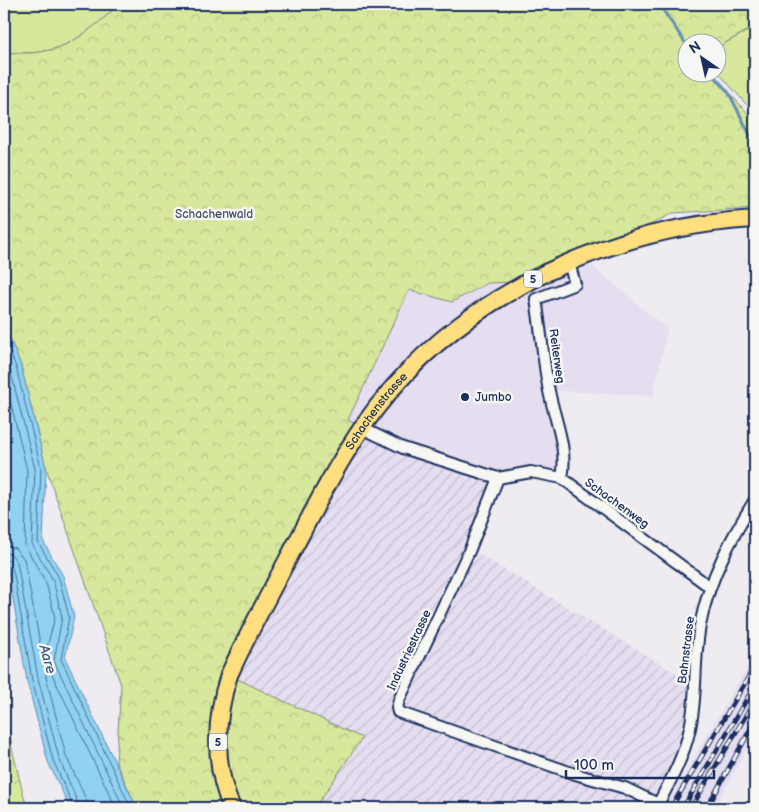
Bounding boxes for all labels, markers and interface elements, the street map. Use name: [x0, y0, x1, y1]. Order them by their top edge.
north arrow: [676, 32, 726, 82]
text: N: [686, 38, 704, 58]
park label: Schachenwald: [175, 207, 253, 222]
road number: 5: [524, 270, 542, 288]
street label: Reiterweg: [545, 328, 568, 385]
street label: Schachenstrasse: [343, 369, 411, 453]
place label: Jumbo: [475, 390, 512, 405]
marker: Jumbo: [459, 391, 471, 403]
street label: Schachenweg: [582, 475, 652, 532]
street label: Industriestrasse: [384, 607, 435, 693]
street label: Bahnstrasse: [675, 615, 698, 685]
water label: Aare: [35, 642, 60, 676]
road number: 5: [209, 734, 227, 750]
scale bar: [566, 747, 714, 779]
text: 100 m: [574, 756, 614, 775]

